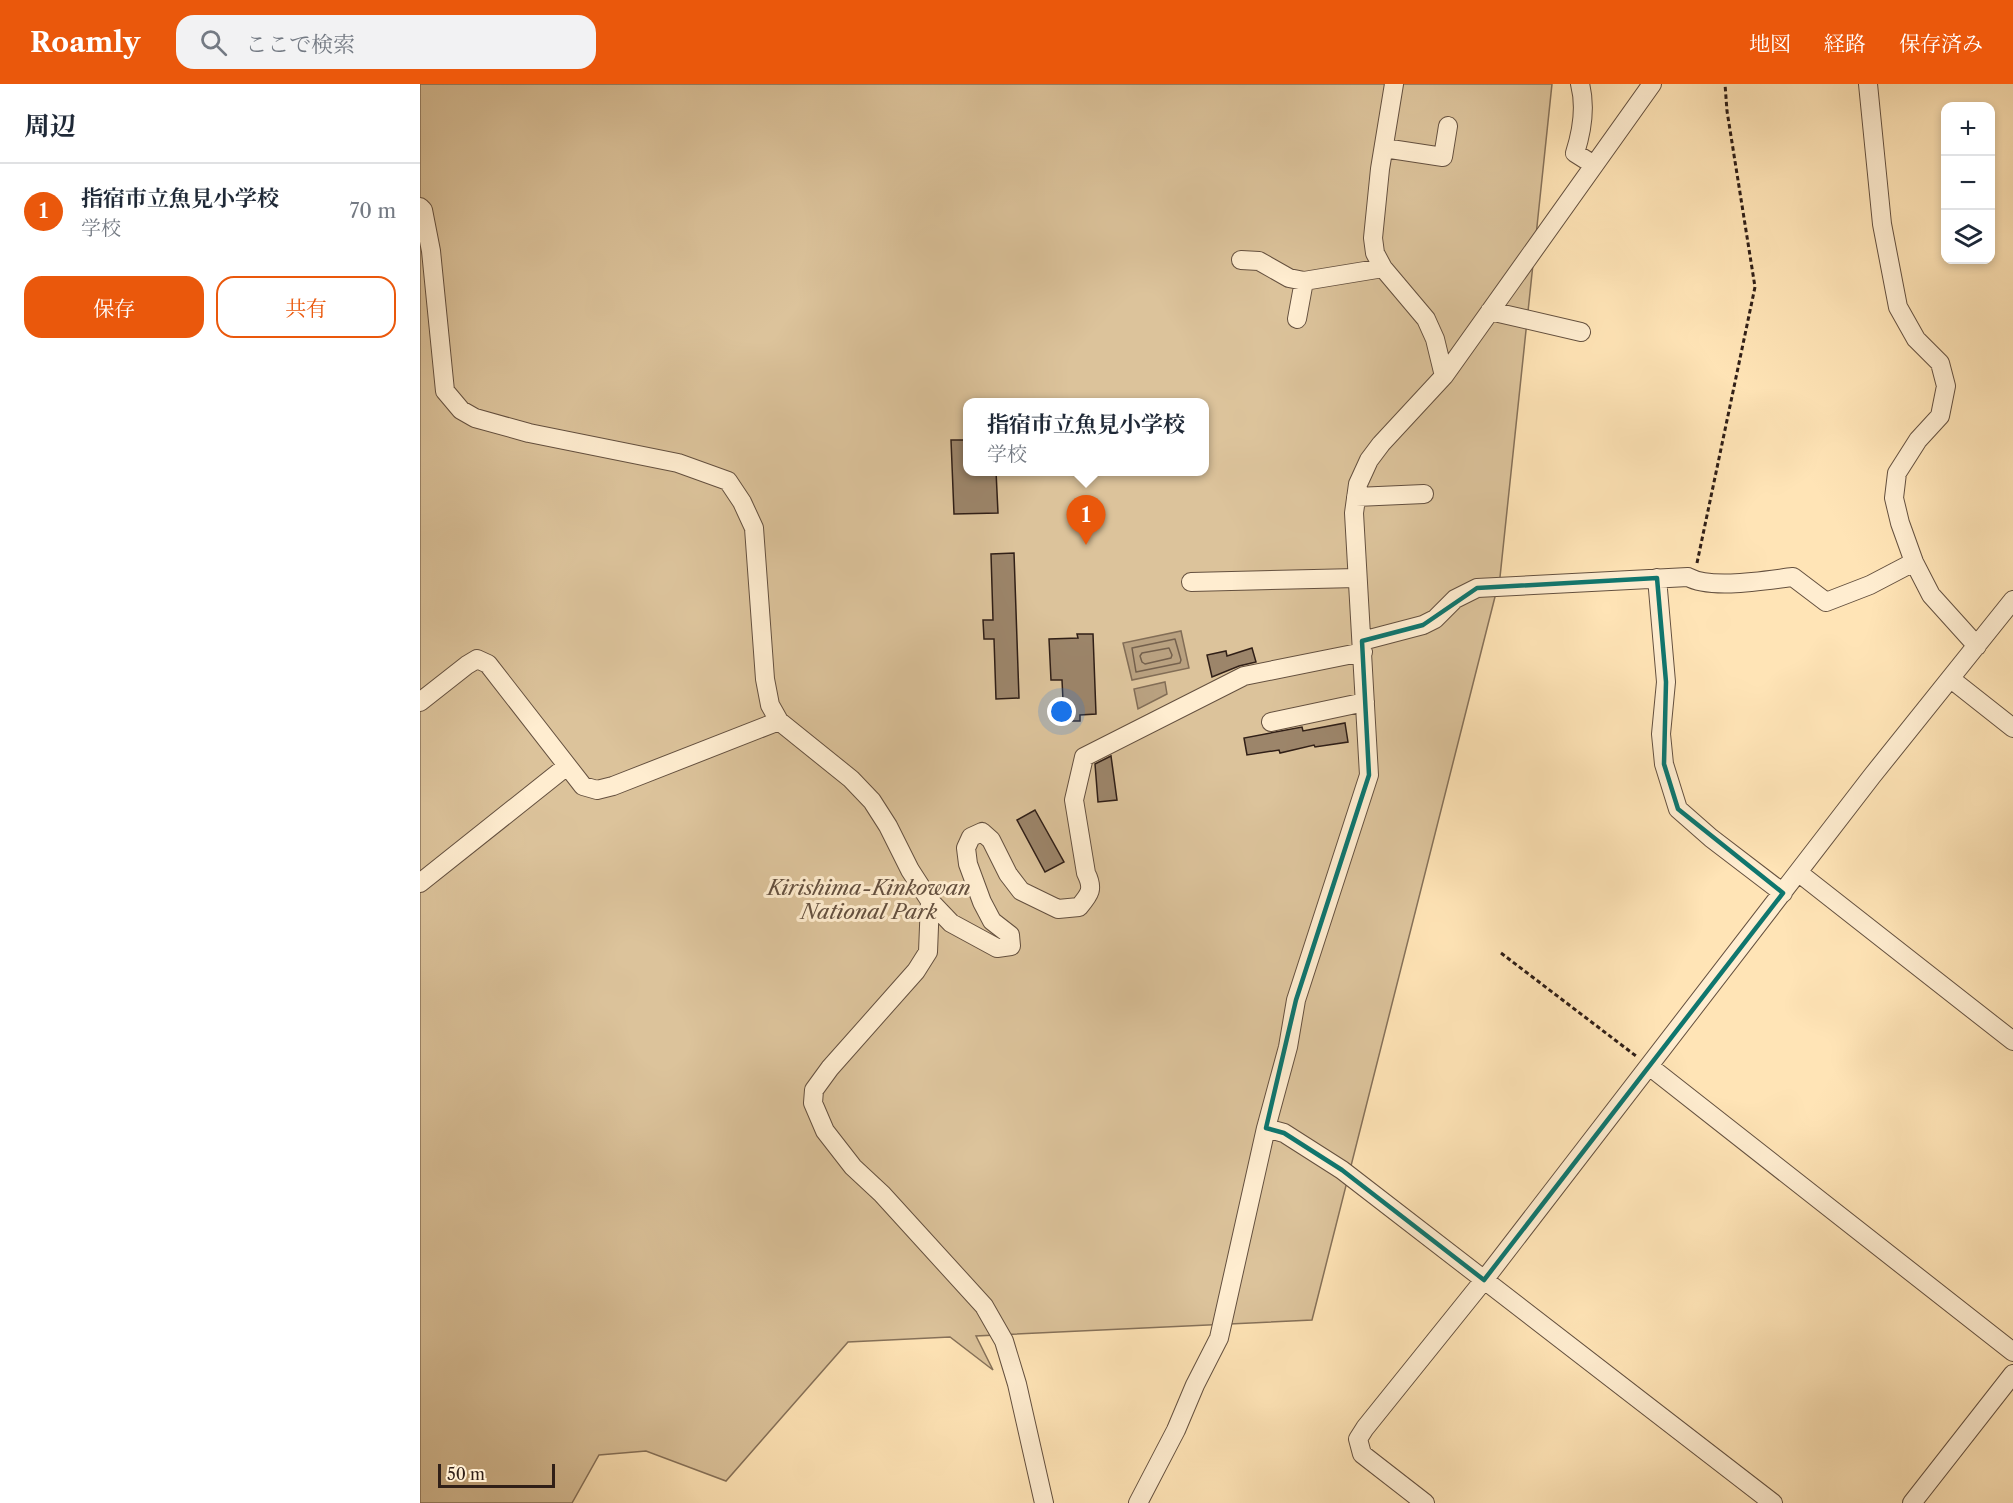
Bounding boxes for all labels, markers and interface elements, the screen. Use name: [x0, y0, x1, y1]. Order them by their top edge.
search box: [176, 15, 596, 69]
text: Roamly: [30, 25, 140, 59]
icon: search: [197, 26, 230, 59]
text: ここで検索: [245, 31, 355, 58]
text: 地図: [1749, 31, 1791, 56]
text: 経路: [1824, 31, 1866, 56]
text: 保存済み: [1899, 31, 1983, 56]
map controls: [1941, 102, 1995, 264]
button: +: [1941, 102, 1995, 156]
text: 周辺: [24, 110, 76, 142]
button: −: [1941, 156, 1995, 210]
text: 指宿市立魚見小学校: [81, 185, 279, 212]
text: 1: [39, 199, 48, 223]
text: 70 m: [350, 199, 396, 223]
button: layers: [1941, 210, 1995, 264]
text: 学校: [81, 216, 121, 240]
button: 保存: [24, 276, 204, 338]
button: 共有: [216, 276, 396, 338]
popup: [963, 398, 1209, 476]
text: 指宿市立魚見小学校: [987, 411, 1185, 438]
text: 学校: [987, 442, 1027, 466]
pin: 1: [1066, 496, 1106, 545]
your location: [1047, 697, 1076, 726]
park label: Kirishima-Kinkowan National Park: [765, 875, 971, 924]
scale bar: [438, 1461, 555, 1488]
text: 50 m: [447, 1464, 485, 1484]

